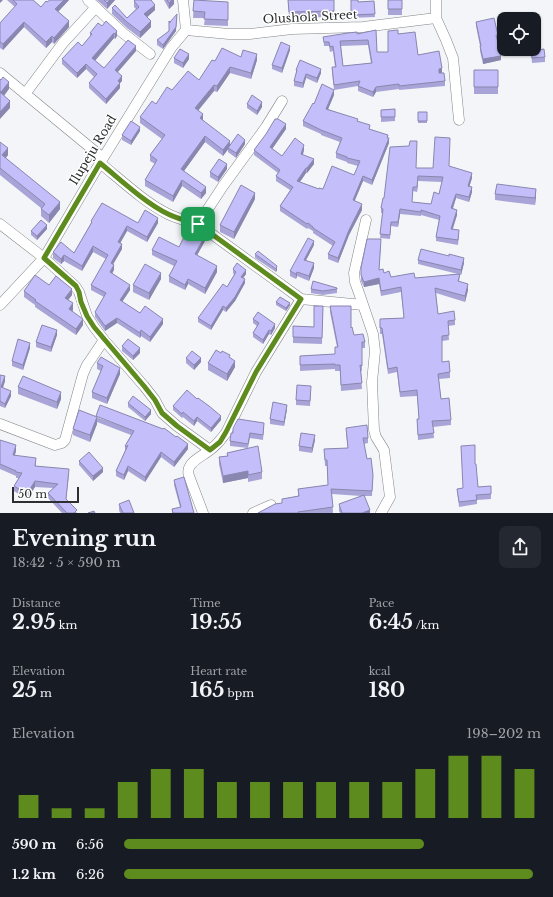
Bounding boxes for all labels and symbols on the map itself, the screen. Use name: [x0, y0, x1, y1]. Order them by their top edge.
street label: Olushola Street: [262, 7, 358, 26]
street label: Ilupeju Road: [66, 112, 119, 187]
pin: [181, 207, 215, 241]
scale bar: [12, 485, 79, 504]

